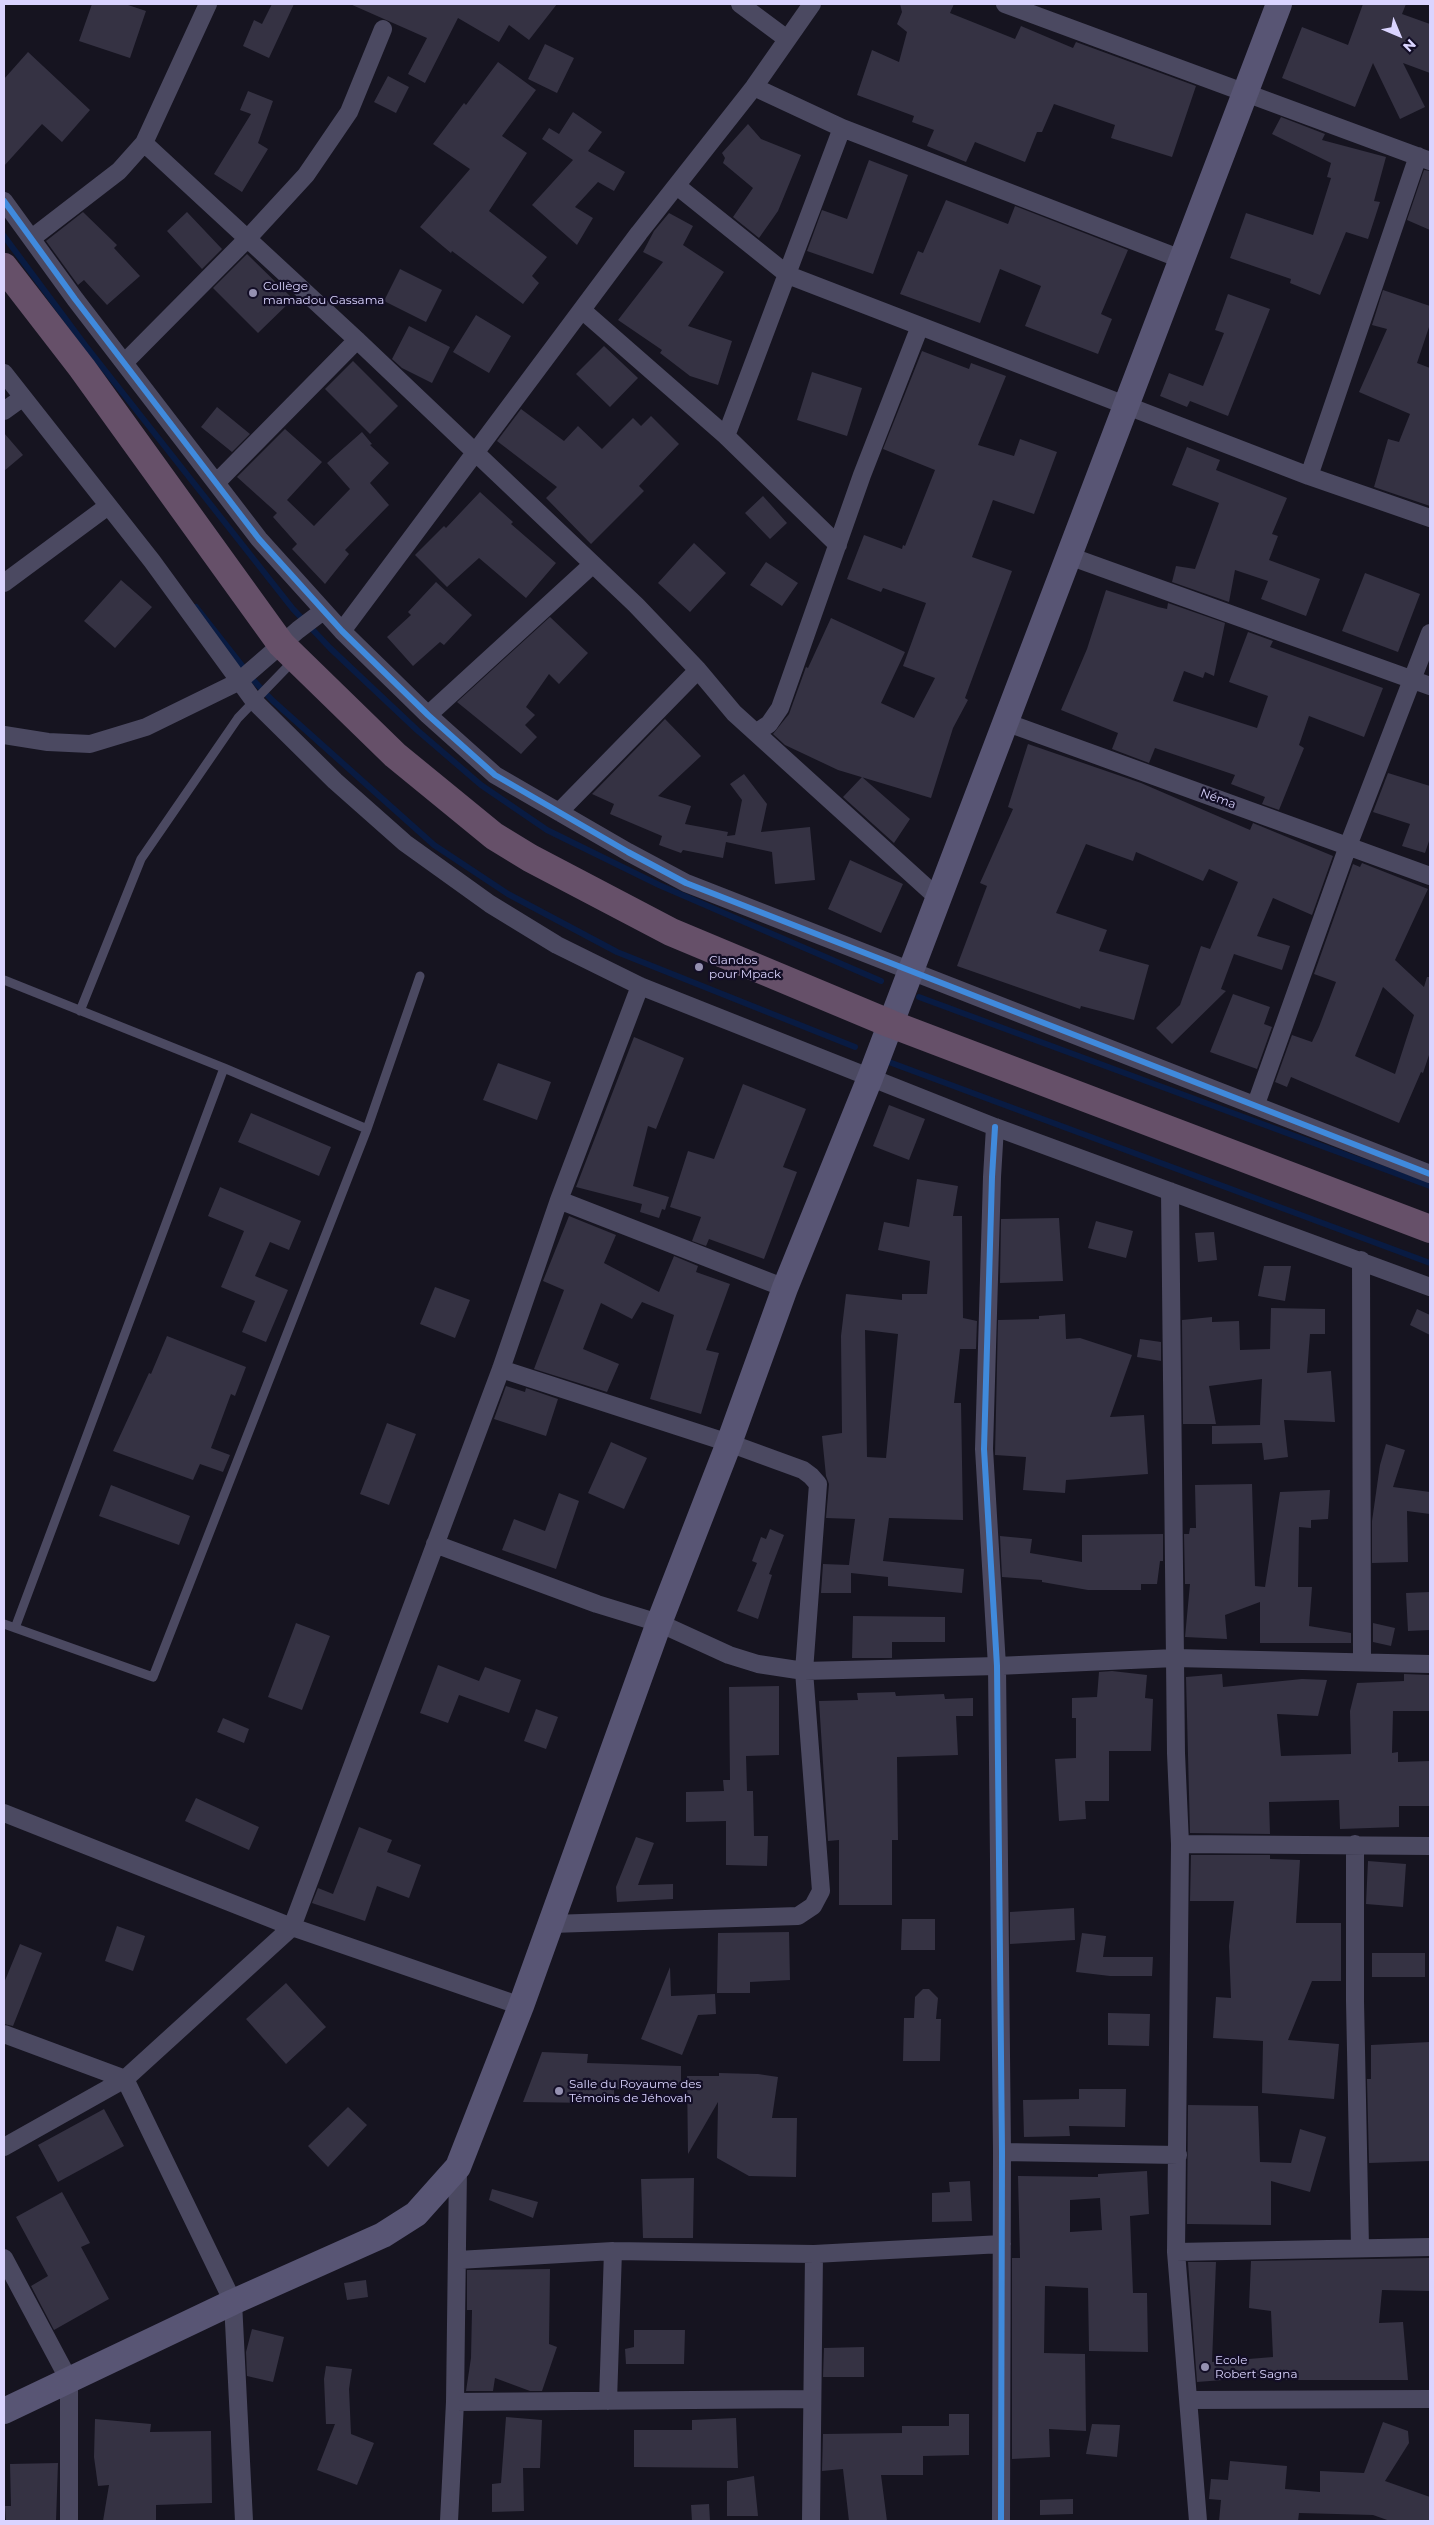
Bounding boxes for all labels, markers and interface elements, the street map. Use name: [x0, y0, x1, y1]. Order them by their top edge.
north arrow: [1374, 10, 1424, 60]
text: N: [1399, 35, 1420, 56]
place label: Collège mamadou Gassama: [263, 279, 384, 307]
marker: Collège mamadou Gassama: [247, 287, 259, 299]
street label: Néma: [1198, 786, 1238, 812]
place label: Clandos pour Mpack: [709, 953, 781, 981]
marker: Clandos pour Mpack: [693, 961, 705, 973]
place label: Salle du Royaume des Témoins de Jéhovah: [569, 2077, 701, 2105]
marker: Salle du Royaume des Témoins de Jéhovah: [553, 2085, 565, 2097]
place label: Ecole Robert Sagna: [1215, 2353, 1297, 2381]
marker: Ecole Robert Sagna: [1199, 2361, 1211, 2373]

